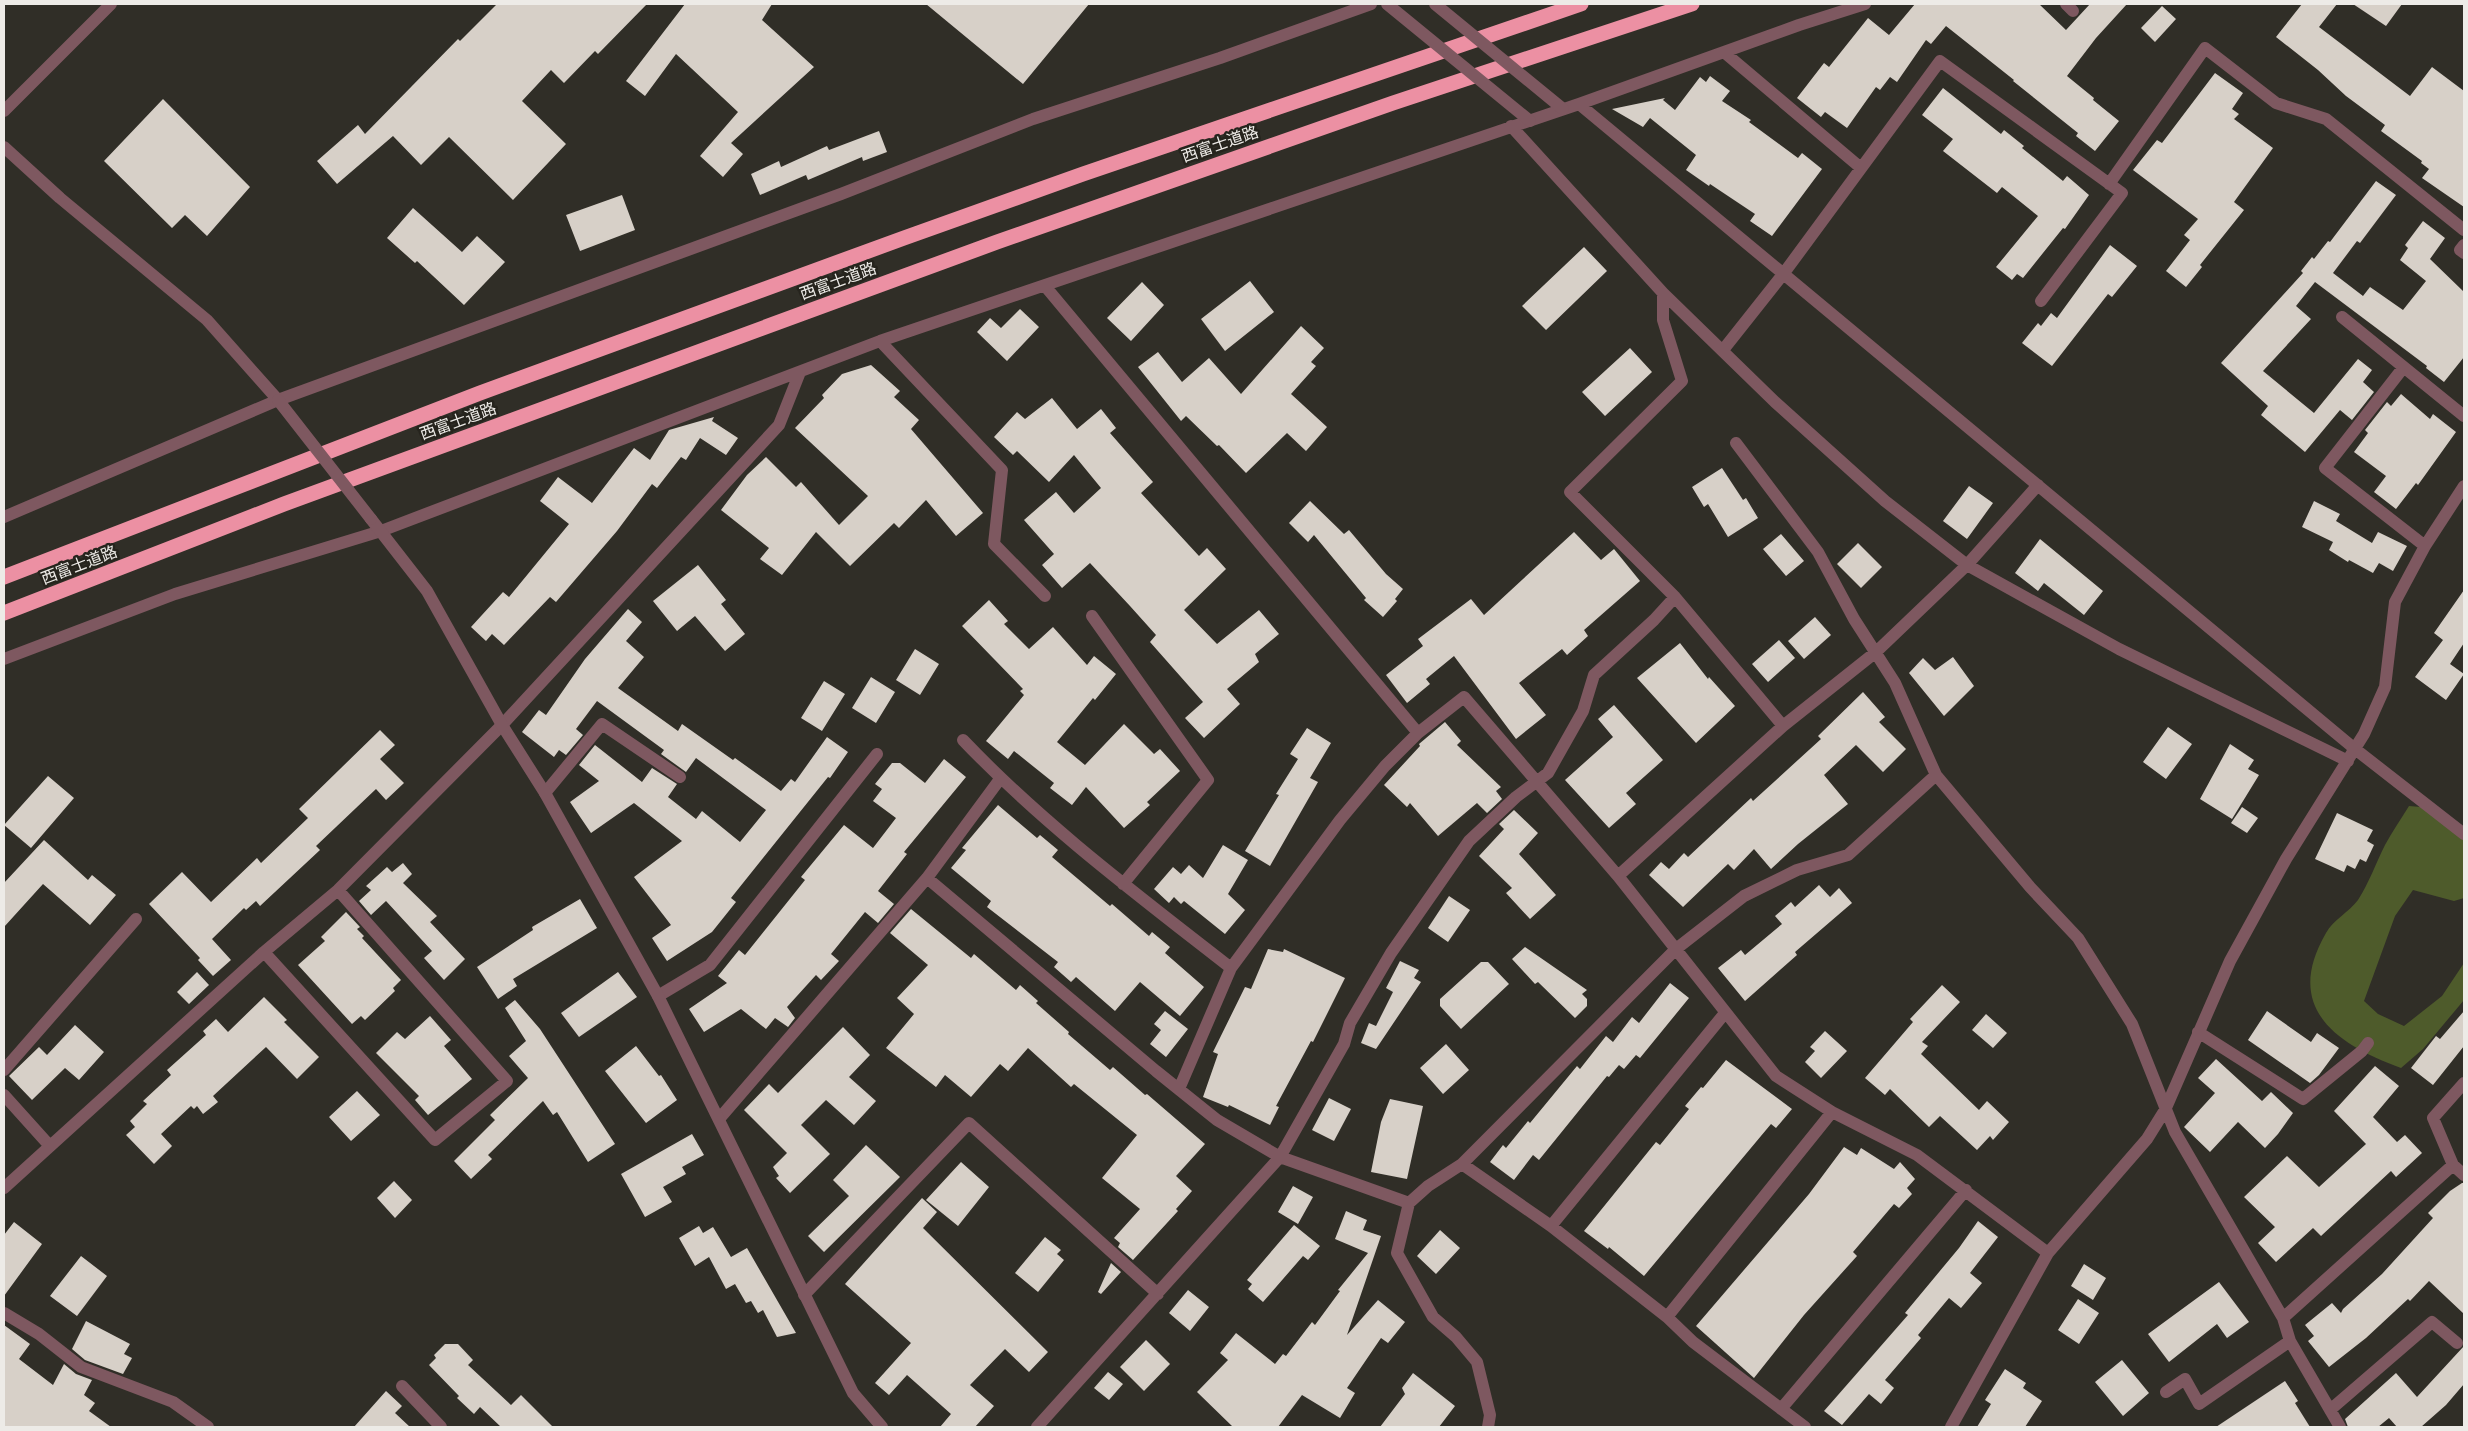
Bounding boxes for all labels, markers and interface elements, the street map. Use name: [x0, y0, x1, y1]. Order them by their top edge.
street label: 西富士道路: [1179, 122, 1261, 166]
street label: 西富士道路: [797, 258, 879, 304]
street label: 西富士道路: [417, 398, 499, 444]
street label: 西富士道路: [38, 542, 120, 588]

